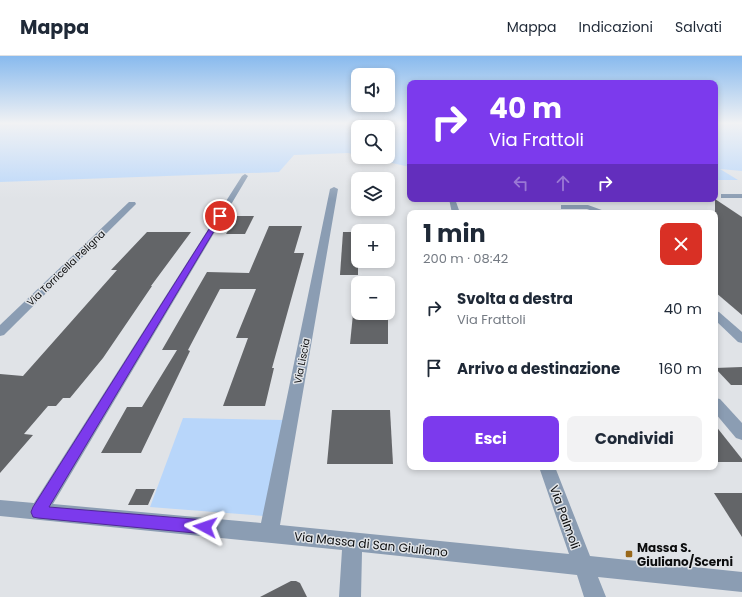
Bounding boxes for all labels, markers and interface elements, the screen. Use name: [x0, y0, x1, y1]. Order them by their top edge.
text: Mappa: [20, 14, 89, 41]
text: Mappa: [507, 17, 557, 37]
text: Indicazioni: [579, 17, 653, 37]
text: Salvati: [675, 17, 722, 37]
map controls: [351, 68, 395, 320]
button: sound: [351, 68, 395, 112]
text: 40 m: [489, 89, 562, 128]
icon: right: [423, 96, 475, 148]
button: search: [351, 120, 395, 164]
text: Via Frattoli: [489, 127, 584, 152]
button: layers: [351, 172, 395, 216]
icon: left: [510, 172, 532, 194]
icon: ahead: [552, 172, 574, 194]
icon: right: [594, 172, 616, 194]
pin: [203, 199, 237, 233]
icon: arrive: [209, 205, 231, 227]
text: 1 min: [423, 217, 486, 250]
button: close: [660, 223, 702, 265]
button: +: [351, 224, 395, 268]
street label: Via Torricella Peligna: [23, 227, 109, 309]
text: 200 m · 08:42: [423, 249, 508, 268]
button: −: [351, 276, 395, 320]
text: Svolta a destra: [457, 288, 573, 309]
icon: right: [423, 297, 445, 319]
text: 40 m: [664, 298, 702, 319]
text: Via Frattoli: [457, 310, 526, 329]
street label: Via Liscia: [290, 337, 314, 385]
icon: arrive: [423, 357, 445, 379]
text: Arrivo a destinazione: [457, 358, 620, 379]
text: 160 m: [659, 358, 702, 379]
button: Esci: [423, 416, 559, 462]
button: Condividi: [567, 416, 702, 462]
street label: Via Palmoli: [546, 483, 584, 551]
position arrow: [184, 506, 226, 548]
street label: Via Massa di San Giuliano: [293, 527, 449, 561]
place label: Massa S. Giuliano/Scerni: [637, 539, 733, 570]
marker: Massa S. Giuliano/Scerni: [624, 549, 634, 559]

